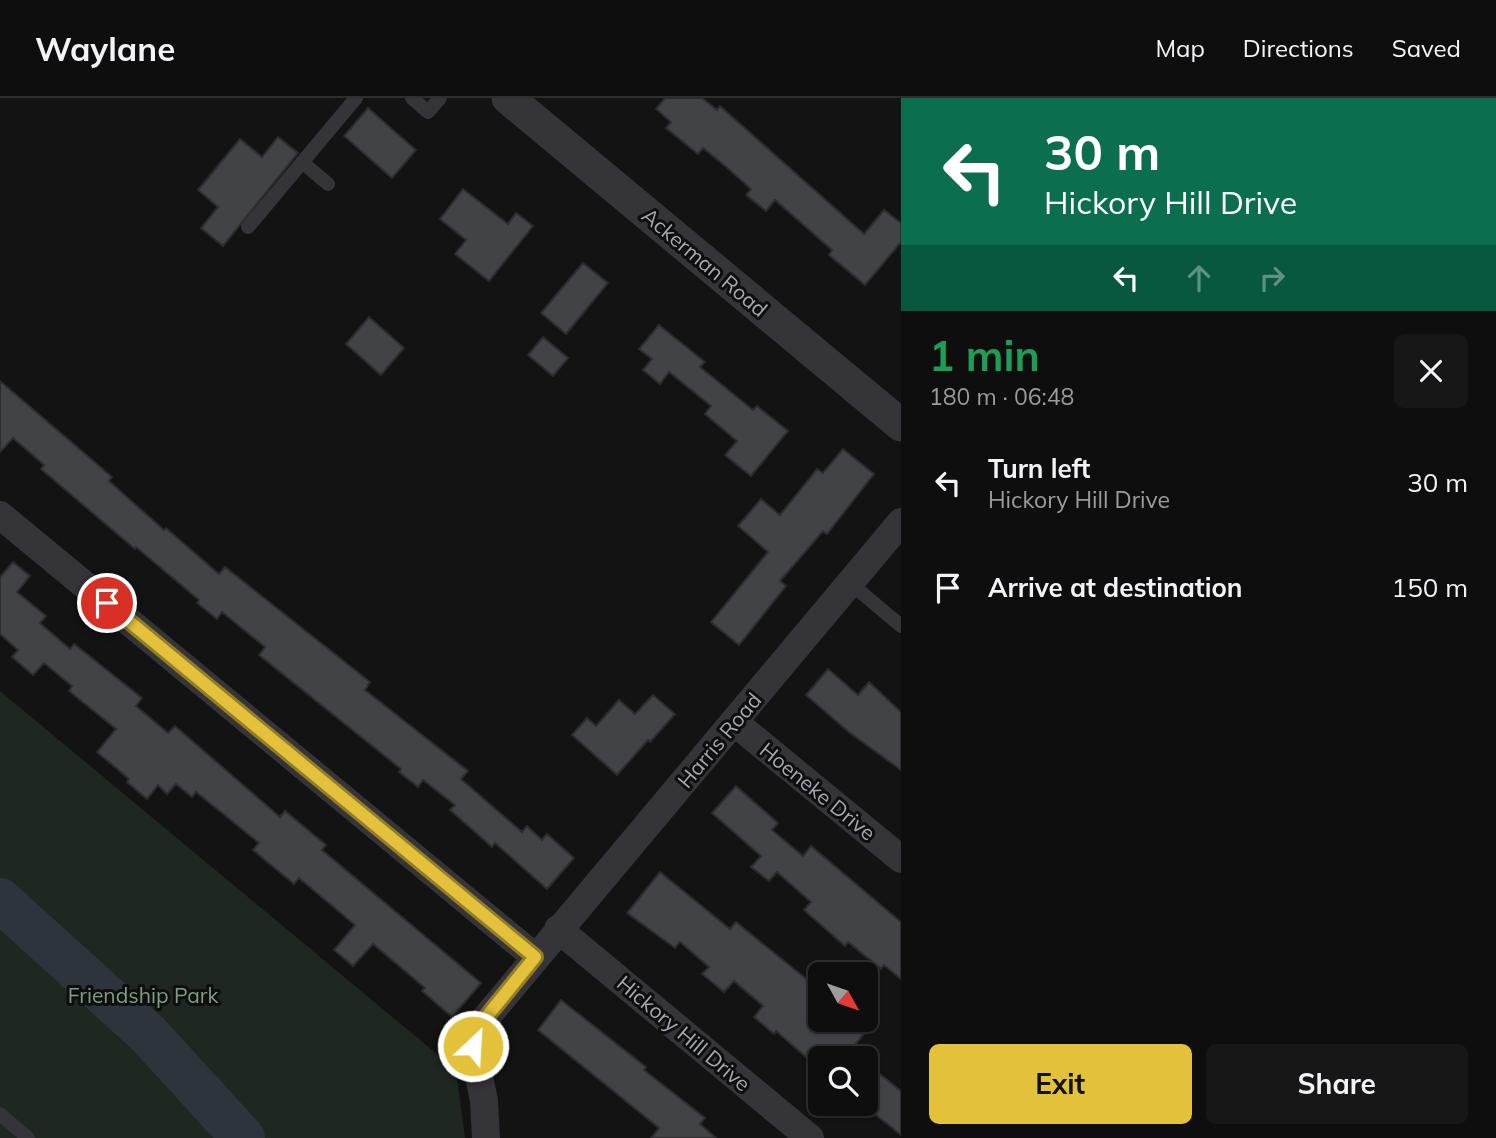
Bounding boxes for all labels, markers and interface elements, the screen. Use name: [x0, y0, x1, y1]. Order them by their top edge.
text: Waylane: [35, 28, 175, 69]
text: Map: [1155, 33, 1205, 63]
text: Directions: [1243, 33, 1354, 63]
text: Saved: [1392, 33, 1461, 63]
text: 30 m: [1044, 121, 1160, 182]
icon: left: [929, 126, 1020, 217]
text: Hickory Hill Drive: [1044, 182, 1297, 222]
street label: Ackerman Road: [637, 202, 773, 322]
icon: left: [1107, 259, 1145, 297]
icon: ahead: [1180, 259, 1218, 297]
icon: right: [1253, 259, 1291, 297]
text: 1 min: [929, 329, 1040, 382]
button: close: [1394, 334, 1468, 408]
text: 180 m · 06:48: [929, 382, 1074, 411]
text: Turn left: [988, 452, 1090, 485]
icon: left: [929, 464, 967, 502]
text: 30 m: [1407, 466, 1468, 499]
text: Hickory Hill Drive: [988, 485, 1170, 514]
icon: arrive: [929, 569, 967, 607]
text: Arrive at destination: [988, 571, 1243, 604]
text: 150 m: [1392, 571, 1468, 604]
pin: [77, 573, 137, 633]
icon: arrive: [88, 584, 126, 622]
street label: Harris Road: [672, 687, 766, 793]
street label: Hoeneke Drive: [755, 736, 881, 846]
north arrow: [808, 962, 878, 1032]
map controls: [808, 962, 878, 1116]
street label: Hickory Hill Drive: [612, 970, 756, 1096]
park label: Friendship Park: [68, 982, 218, 1008]
position arrow: [436, 1009, 510, 1083]
button: Exit: [929, 1044, 1192, 1124]
button: Share: [1206, 1044, 1468, 1124]
button: search: [808, 1046, 878, 1116]

